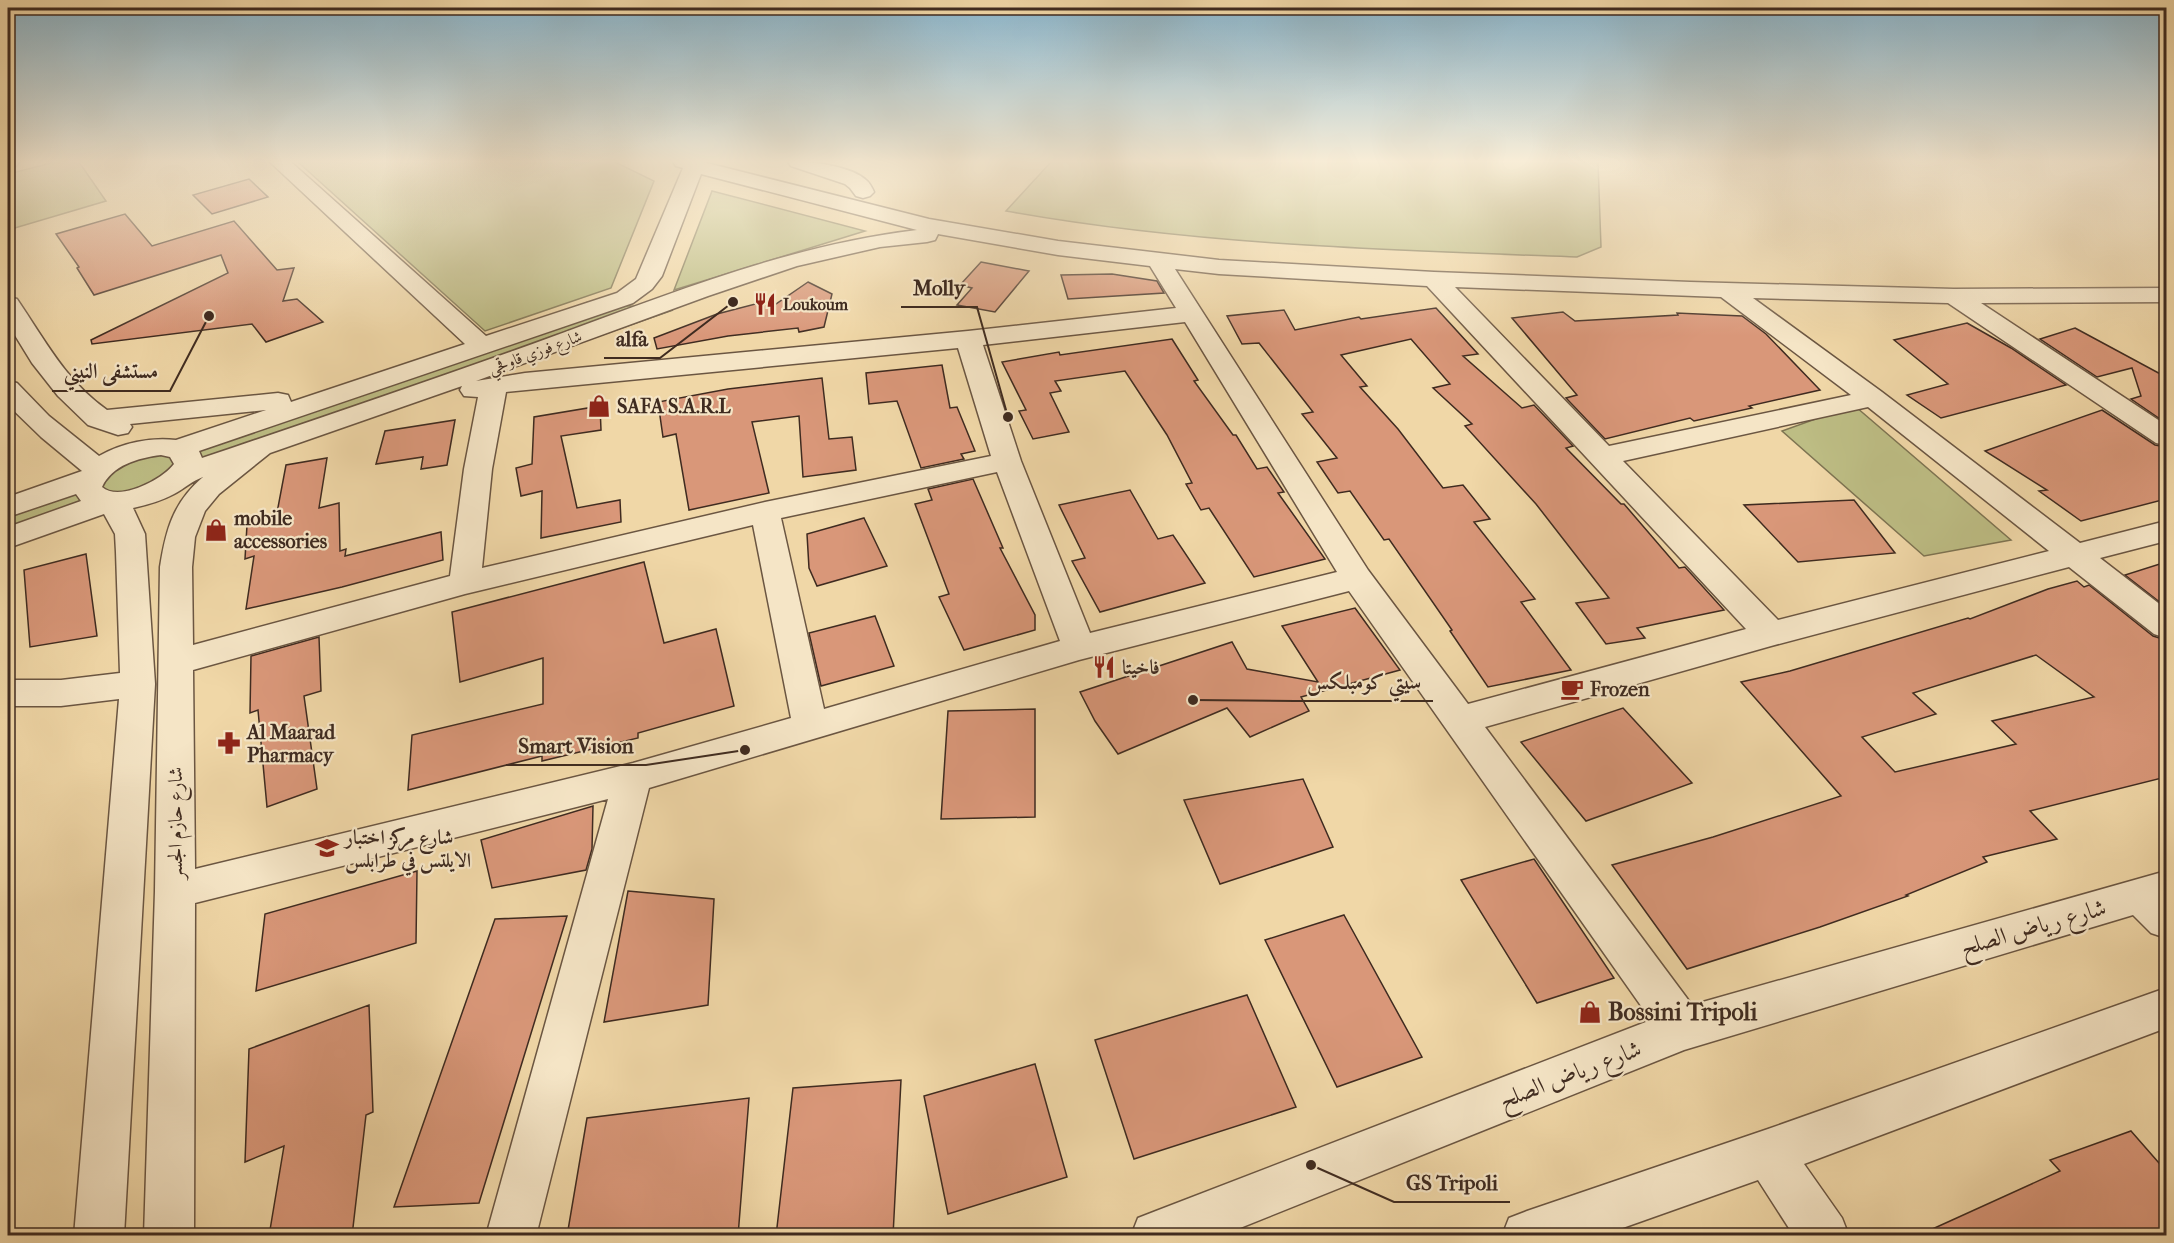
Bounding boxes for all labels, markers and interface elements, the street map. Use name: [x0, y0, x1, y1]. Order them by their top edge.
callout: Molly: [901, 268, 977, 307]
text: Molly: [912, 276, 967, 300]
restaurant icon: Loukoum: [752, 291, 778, 317]
place label: Loukoum: [783, 295, 849, 314]
callout: alfa: [604, 319, 660, 358]
street label: شارع فوزي قاوقجي: [486, 326, 586, 383]
text: alfa: [616, 327, 649, 351]
callout: مستشفى النيني: [52, 352, 170, 391]
text: مستشفى النيني: [64, 359, 158, 391]
shop icon: SAFA S.A.R.L: [586, 393, 612, 419]
place label: SAFA S.A.R.L: [617, 395, 732, 418]
place label: mobile accessories: [233, 507, 328, 553]
shop icon: mobile accessories: [203, 517, 229, 543]
restaurant icon: فاخيتا: [1091, 654, 1117, 680]
place label: فاخيتا: [1122, 656, 1160, 679]
callout: سيتي كومبلكس: [1295, 662, 1433, 701]
text: سيتي كومبلكس: [1307, 670, 1421, 702]
cafe icon: Frozen: [1559, 676, 1585, 702]
place label: Frozen: [1589, 678, 1650, 701]
place label: Al Maarad Pharmacy: [245, 721, 336, 767]
callout: Smart Vision: [506, 726, 646, 765]
pharmacy icon: Al Maarad Pharmacy: [216, 730, 242, 756]
text: Smart Vision: [518, 734, 634, 758]
street label: شارع حازم الجسر: [164, 767, 193, 881]
place label: شارع مركز اختبار الايلتس في طرابلس: [343, 826, 471, 876]
school or university icon: شارع مركز اختبار الايلتس في طرابلس: [314, 835, 340, 861]
street label: شارع رياض الصلح: [1957, 893, 2111, 968]
place label: Bossini Tripoli: [1608, 998, 1758, 1026]
shop icon: Bossini Tripoli: [1577, 999, 1603, 1025]
street label: شارع رياض الصلح: [1495, 1034, 1648, 1121]
callout: GS Tripoli: [1394, 1163, 1510, 1202]
text: GS Tripoli: [1406, 1171, 1499, 1195]

